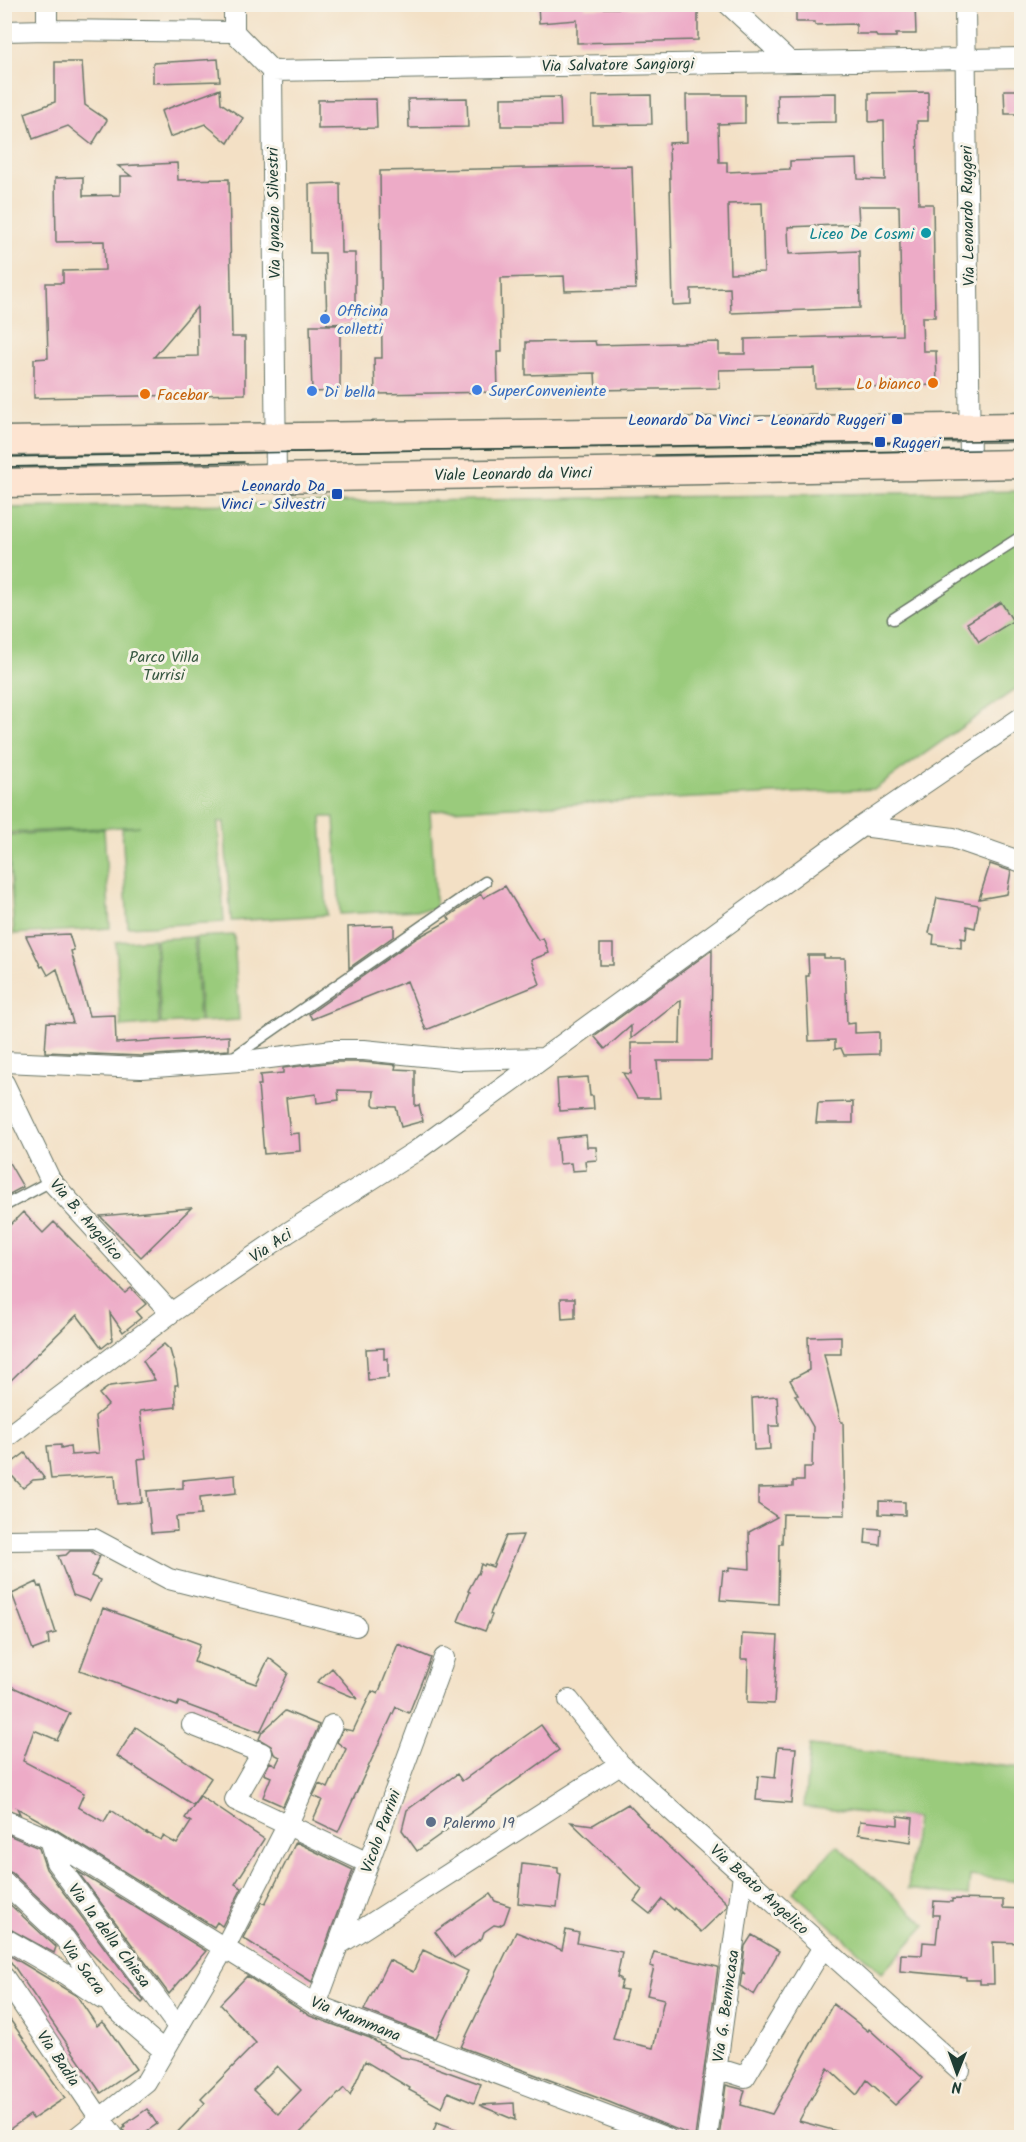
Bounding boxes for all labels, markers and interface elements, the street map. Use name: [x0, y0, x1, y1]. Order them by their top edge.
street label: Via Salvatore Sangiorgi: [541, 52, 696, 79]
street label: Via Leonardo Ruggeri: [955, 144, 982, 287]
street label: Via Ignazio Silvestri: [261, 146, 288, 279]
place label: Liceo De Cosmi: [809, 222, 915, 247]
marker: Liceo De Cosmi: [919, 226, 933, 240]
place label: Officina colletti: [337, 299, 388, 342]
marker: Officina colletti: [318, 312, 332, 326]
place label: Lo bianco: [856, 372, 921, 397]
marker: Lo bianco: [926, 376, 940, 390]
place label: SuperConveniente: [489, 379, 606, 404]
place label: Di bella: [324, 380, 376, 405]
place label: Facebar: [157, 383, 210, 408]
marker: SuperConveniente: [470, 383, 484, 397]
marker: Di bella: [305, 384, 319, 398]
marker: Facebar: [138, 387, 152, 401]
place label: Leonardo Da Vinci - Leonardo Ruggeri: [628, 408, 886, 433]
marker: Leonardo Da Vinci - Leonardo Ruggeri: [890, 412, 904, 426]
place label: Ruggeri: [892, 431, 942, 456]
marker: Ruggeri: [873, 435, 887, 449]
street label: Viale Leonardo da Vinci: [434, 461, 593, 488]
place label: Leonardo Da Vinci - Silvestri: [221, 474, 326, 517]
marker: Leonardo Da Vinci - Silvestri: [330, 487, 344, 501]
park label: Parco Villa Turrisi: [129, 645, 199, 688]
street label: Via B. Angelico: [43, 1173, 129, 1267]
street label: Via Aci: [244, 1222, 298, 1270]
street label: Vicolo Parrini: [355, 1785, 408, 1877]
place label: Palermo 19: [443, 1811, 515, 1836]
marker: Palermo 19: [424, 1815, 438, 1829]
street label: Via Beato Angelico: [704, 1839, 814, 1942]
street label: Via 1a della Chiesa: [61, 1878, 157, 1994]
street label: Via Sacra: [54, 1935, 111, 2000]
street label: Via G. Benincasa: [706, 1948, 747, 2064]
street label: Via Mammana: [307, 1990, 404, 2049]
street label: Via Badia: [30, 2026, 86, 2092]
north arrow: [927, 2043, 987, 2103]
text: N: [951, 2074, 962, 2099]

